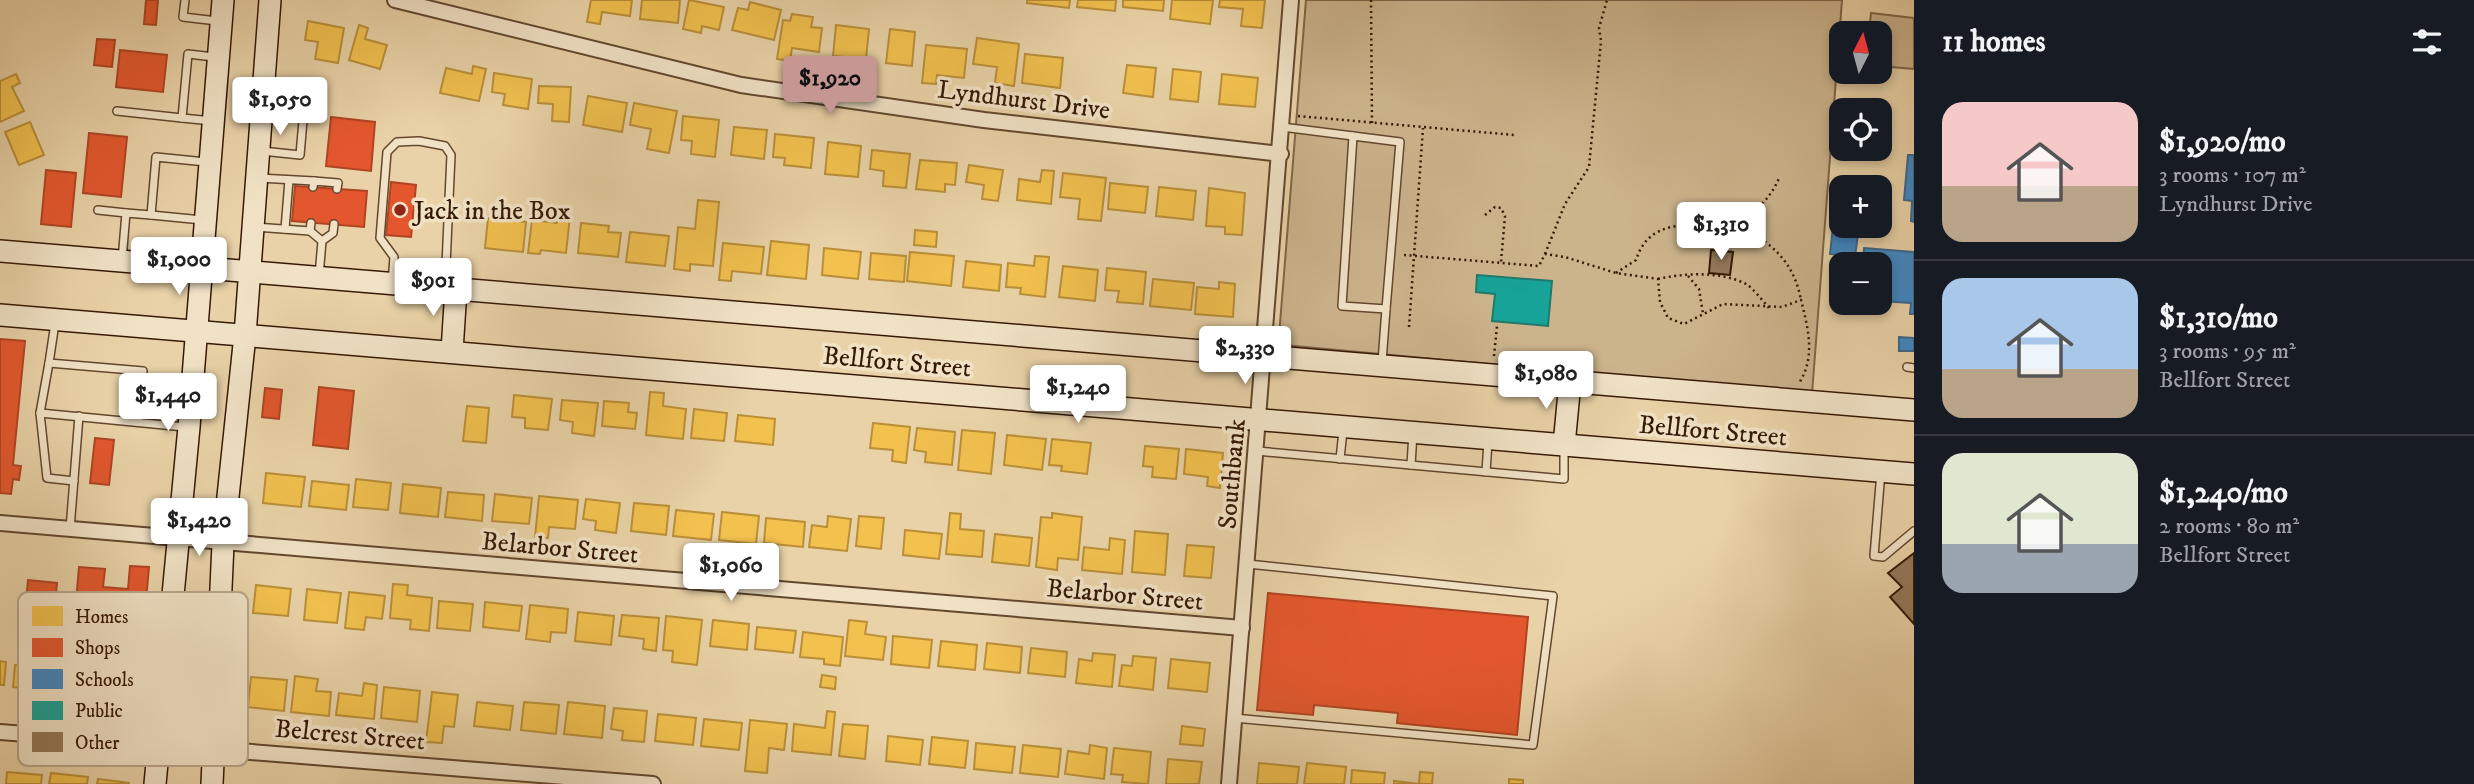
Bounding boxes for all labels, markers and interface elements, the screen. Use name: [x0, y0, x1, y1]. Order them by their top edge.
north arrow: [1829, 21, 1892, 84]
map controls: [1829, 21, 1892, 315]
icon: filters: [2408, 23, 2446, 61]
text: 11 homes: [1942, 24, 2046, 61]
pin: $1,920: [773, 57, 887, 116]
text: $1,920: [799, 64, 861, 93]
street label: Lyndhurst Drive: [936, 74, 1112, 127]
pin: $1,050: [223, 78, 337, 137]
text: $1,050: [248, 85, 312, 114]
button: locate: [1829, 98, 1892, 161]
text: $1,920/mo: [2159, 124, 2286, 161]
icon: home: [1998, 130, 2082, 214]
text: 3 rooms · 107 m²: [2159, 161, 2306, 190]
button: +: [1829, 175, 1892, 238]
text: Lyndhurst Drive: [2159, 190, 2312, 219]
place label: Jack in the Box: [412, 195, 571, 228]
marker: Jack in the Box: [392, 202, 408, 218]
pin: $1,310: [1664, 202, 1778, 262]
text: $1,310: [1693, 210, 1749, 239]
pin: $1,000: [122, 238, 236, 297]
text: $1,000: [147, 245, 211, 274]
button: −: [1829, 252, 1892, 315]
pin: $901: [392, 258, 474, 318]
text: $901: [411, 266, 455, 295]
text: $1,310/mo: [2159, 300, 2278, 337]
icon: home: [1998, 306, 2082, 390]
pin: $2,330: [1188, 326, 1302, 386]
text: $2,330: [1215, 334, 1275, 363]
text: 3 rooms · 95 m²: [2159, 337, 2296, 366]
street label: Bellfort Street: [821, 340, 972, 385]
pin: $1,080: [1489, 352, 1603, 411]
text: $1,080: [1514, 359, 1578, 388]
pin: $1,240: [1021, 366, 1135, 425]
text: Bellfort Street: [2159, 366, 2290, 395]
text: $1,240: [1046, 373, 1110, 402]
pin: $1,440: [111, 374, 225, 433]
text: $1,440: [135, 381, 201, 410]
street label: Bellfort Street: [1637, 409, 1788, 454]
street label: Southbank: [1211, 418, 1254, 531]
text: $1,240/mo: [2159, 475, 2288, 512]
icon: home: [1998, 481, 2082, 565]
pin: $1,420: [142, 498, 256, 558]
text: $1,420: [167, 506, 231, 535]
text: 2 rooms · 80 m²: [2159, 512, 2299, 541]
street label: Belarbor Street: [480, 525, 640, 572]
text: Bellfort Street: [2159, 541, 2290, 570]
pin: $1,060: [674, 544, 788, 603]
text: $1,060: [699, 551, 763, 580]
street label: Belarbor Street: [1045, 572, 1205, 619]
legend: [18, 592, 248, 766]
text: Homes: [75, 606, 128, 629]
text: Shops: [75, 637, 120, 660]
text: Schools: [75, 669, 134, 692]
text: Public: [75, 700, 123, 723]
street label: Belcrest Street: [273, 712, 426, 758]
text: Other: [75, 732, 119, 755]

